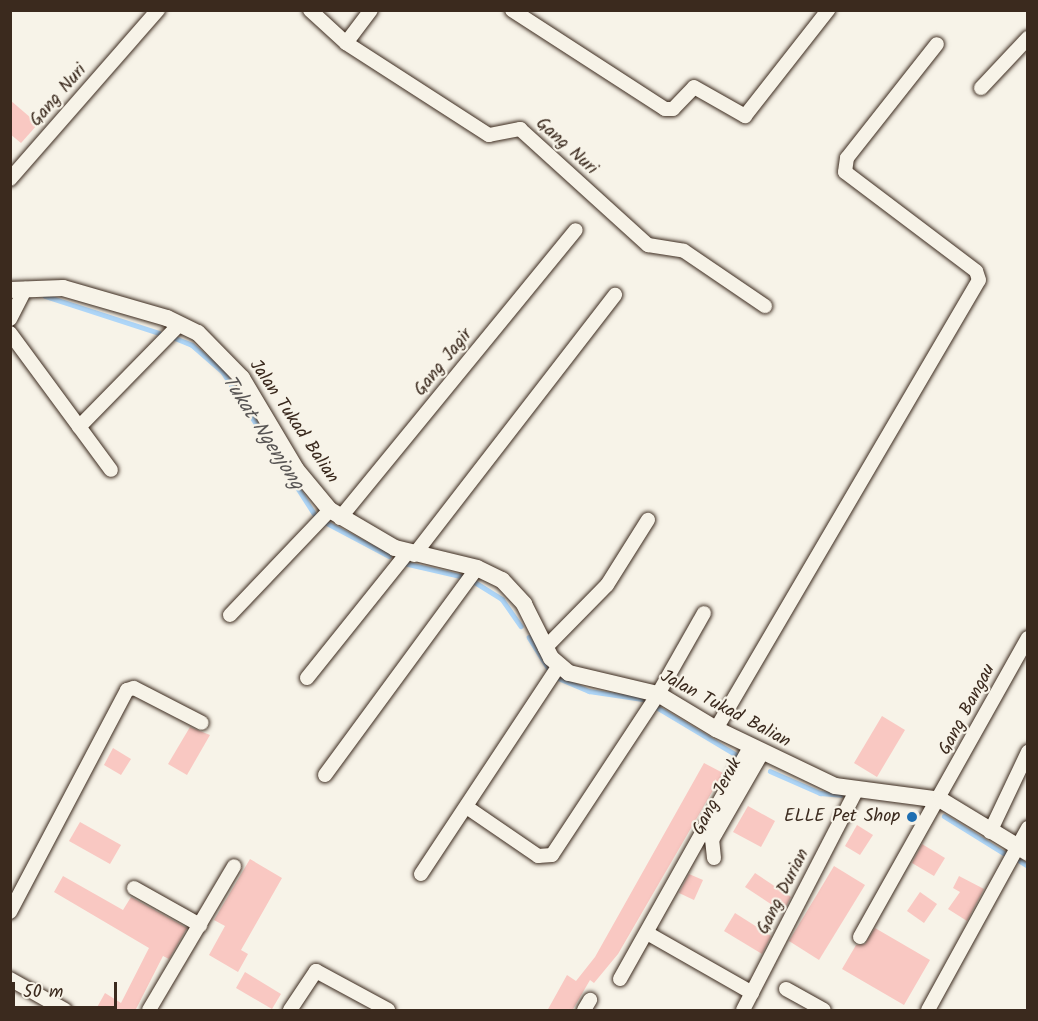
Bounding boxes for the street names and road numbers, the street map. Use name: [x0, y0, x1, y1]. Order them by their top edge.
street label: Gang Nuri: [26, 60, 92, 132]
street label: Gang Nuri: [531, 114, 601, 180]
street label: Gang Jagir: [410, 325, 478, 401]
street label: Jalan Tukad Balian: [244, 356, 342, 488]
street label: Gang Bangau: [935, 661, 1001, 759]
street label: Jalan Tukad Balian: [656, 667, 794, 753]
street label: Gang Jeruk: [689, 755, 747, 839]
street label: Gang Durian: [753, 846, 815, 938]

